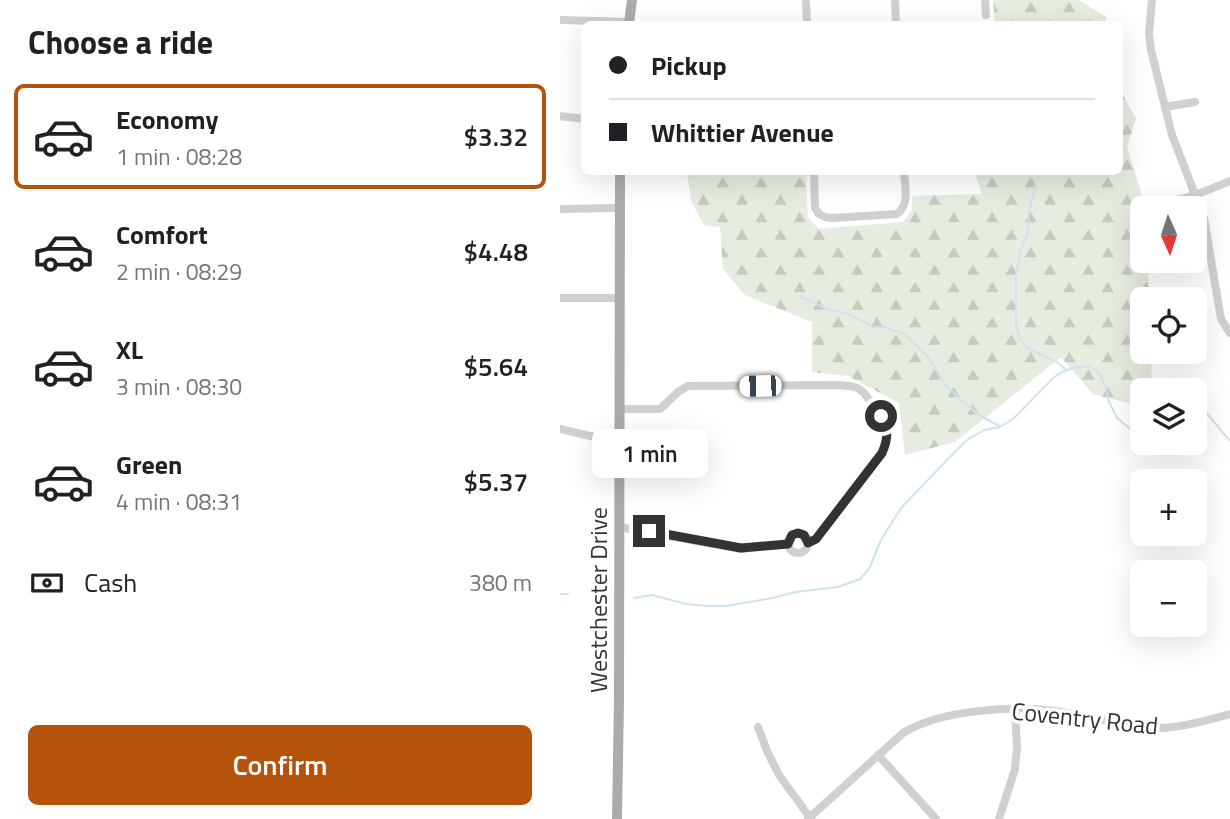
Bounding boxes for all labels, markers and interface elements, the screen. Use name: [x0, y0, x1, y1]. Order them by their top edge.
text: Choose a ride: [28, 18, 213, 66]
text: Pickup: [651, 46, 727, 85]
text: Economy: [116, 100, 218, 139]
icon: car: [32, 105, 95, 168]
text: Whittier Avenue: [651, 113, 834, 152]
text: $3.32: [464, 117, 528, 156]
text: 1 min · 08:28: [116, 139, 242, 174]
north arrow: [1130, 196, 1208, 273]
map controls: [1130, 196, 1207, 637]
text: Comfort: [116, 215, 208, 254]
icon: car: [32, 220, 95, 283]
text: $4.48: [464, 232, 528, 271]
text: 2 min · 08:29: [116, 254, 242, 289]
button: locate: [1130, 287, 1207, 364]
text: XL: [116, 330, 143, 369]
icon: car: [32, 335, 95, 398]
text: $5.64: [464, 347, 528, 386]
text: 3 min · 08:30: [116, 369, 242, 404]
car: [739, 375, 782, 397]
button: layers: [1130, 378, 1207, 455]
route start: [865, 400, 897, 432]
callout: 1 min: [591, 430, 707, 478]
text: 1 min: [622, 436, 678, 471]
text: Green: [116, 445, 182, 484]
icon: car: [32, 450, 95, 513]
text: $5.37: [464, 462, 528, 501]
button: +: [1130, 469, 1207, 546]
text: 4 min · 08:31: [116, 484, 242, 519]
street label: Westchester Drive: [580, 507, 616, 693]
route end: [633, 515, 665, 547]
button: −: [1130, 560, 1207, 637]
text: Cash: [84, 563, 137, 602]
icon: cash: [28, 564, 66, 602]
text: 380 m: [469, 565, 532, 600]
street label: Coventry Road: [1010, 692, 1160, 744]
button: Confirm: [28, 725, 532, 805]

